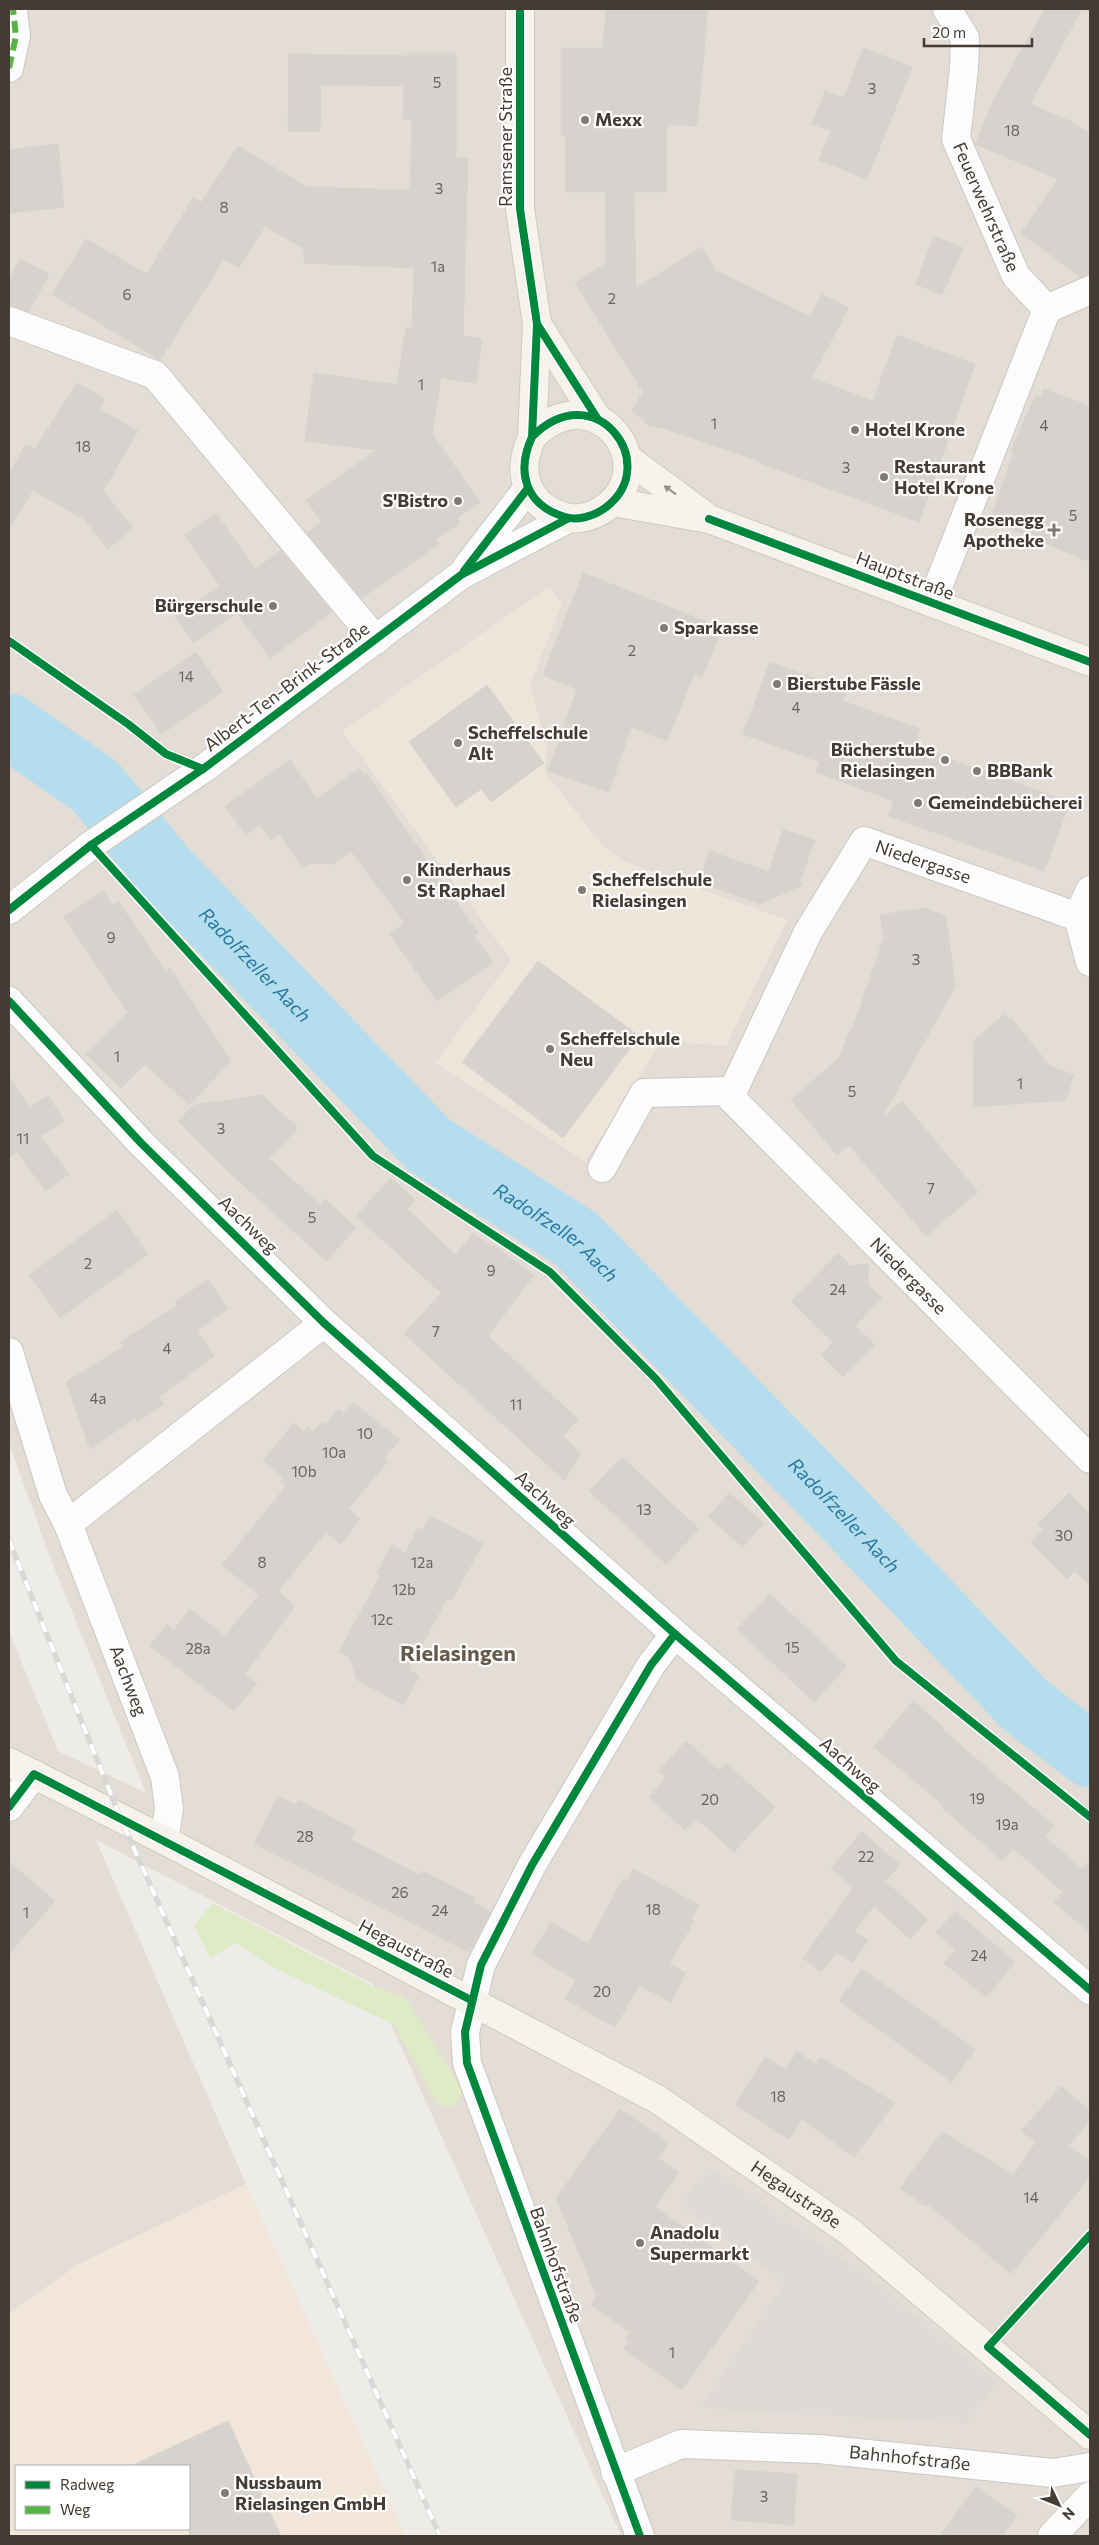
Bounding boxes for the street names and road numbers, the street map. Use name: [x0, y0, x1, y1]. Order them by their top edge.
street label: Ramsener Straße: [494, 67, 516, 207]
street label: Feuerwehrstraße: [949, 138, 1025, 275]
street label: Hauptstraße: [853, 546, 957, 604]
street label: Albert-Ten-Brink-Straße: [199, 617, 373, 756]
street label: Niedergasse: [873, 834, 974, 888]
street label: Aachweg: [214, 1191, 283, 1258]
street label: Niedergasse: [866, 1232, 952, 1318]
street label: Aachweg: [511, 1465, 581, 1531]
street label: Aachweg: [105, 1642, 153, 1719]
street label: Aachweg: [816, 1732, 886, 1797]
street label: Hegaustraße: [355, 1914, 458, 1982]
street label: Hegaustraße: [747, 2155, 846, 2233]
street label: Bahnhofstraße: [526, 2204, 588, 2326]
street label: Bahnhofstraße: [848, 2440, 972, 2474]

